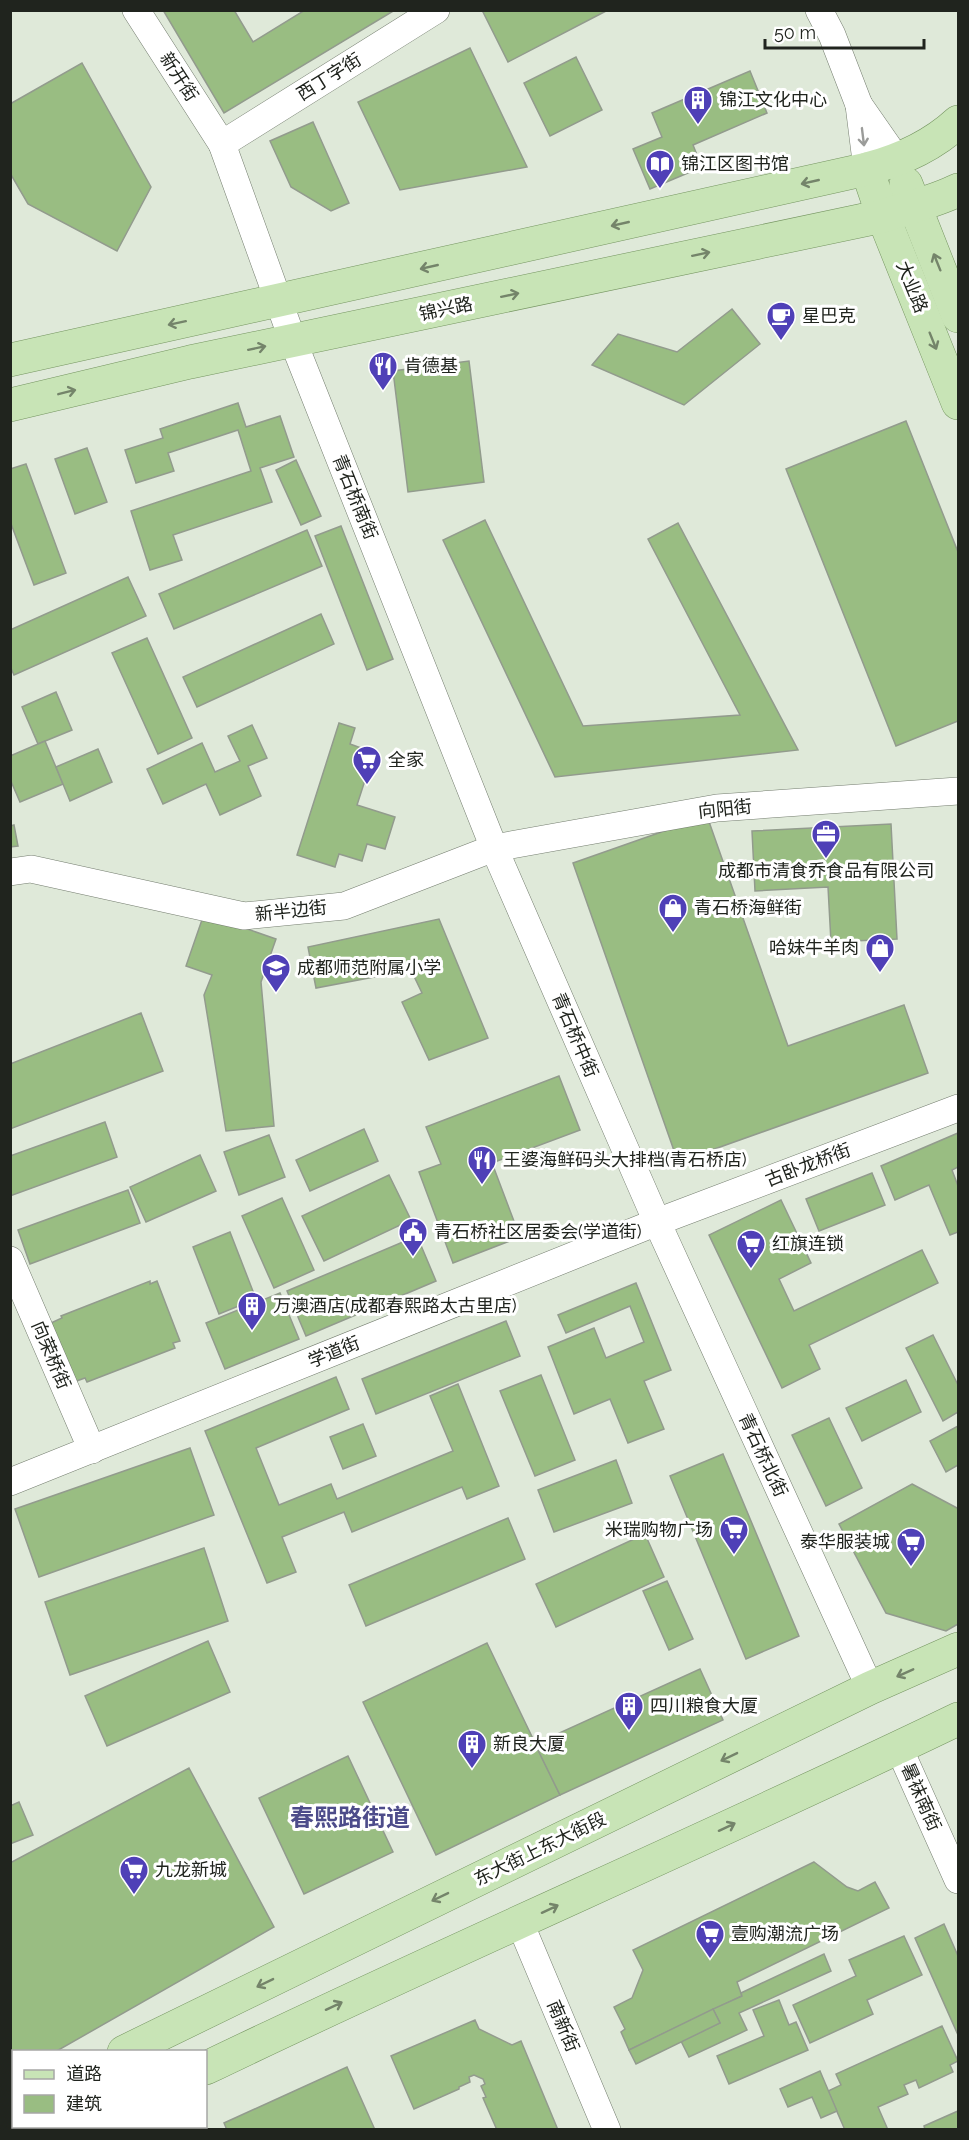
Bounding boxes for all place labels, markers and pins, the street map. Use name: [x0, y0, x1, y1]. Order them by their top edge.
building icon: 锦江文化中心: [682, 84, 714, 126]
place label: 锦江文化中心: [719, 89, 827, 110]
library icon: 锦江区图书馆: [644, 148, 676, 190]
place label: 锦江区图书馆: [681, 153, 789, 174]
cafe icon: 星巴克: [765, 300, 797, 342]
place label: 星巴克: [802, 305, 856, 326]
restaurant icon: 肯德基: [367, 350, 399, 392]
place label: 肯德基: [404, 355, 458, 376]
supermarket icon: 全家: [351, 744, 383, 786]
place label: 全家: [388, 749, 424, 770]
office icon: 成都市清食乔食品有限公司: [810, 818, 842, 860]
place label: 成都市清食乔食品有限公司: [718, 860, 934, 881]
shop icon: 青石桥海鲜街: [657, 892, 689, 934]
place label: 青石桥海鲜街: [694, 897, 802, 918]
shop icon: 哈妹牛羊肉: [864, 932, 896, 974]
place label: 哈妹牛羊肉: [769, 937, 859, 958]
school or university icon: 成都师范附属小学: [260, 952, 292, 994]
place label: 成都师范附属小学: [297, 957, 441, 978]
restaurant icon: 王婆海鲜码头大排档(青石桥店): [466, 1144, 498, 1186]
place label: 王婆海鲜码头大排档(青石桥店): [503, 1149, 747, 1170]
public building icon: 青石桥社区居委会(学道街): [397, 1216, 429, 1258]
place label: 青石桥社区居委会(学道街): [434, 1221, 642, 1242]
supermarket icon: 红旗连锁: [735, 1228, 767, 1270]
place label: 红旗连锁: [772, 1233, 844, 1254]
building icon: 万澳酒店(成都春熙路太古里店): [236, 1290, 268, 1332]
place label: 万澳酒店(成都春熙路太古里店): [273, 1295, 517, 1316]
supermarket icon: 米瑞购物广场: [718, 1514, 750, 1556]
place label: 米瑞购物广场: [605, 1519, 713, 1540]
supermarket icon: 泰华服装城: [895, 1526, 927, 1568]
place label: 泰华服装城: [800, 1531, 890, 1552]
building icon: 四川粮食大厦: [613, 1690, 645, 1732]
place label: 四川粮食大厦: [650, 1695, 758, 1716]
building icon: 新良大厦: [456, 1728, 488, 1770]
place label: 新良大厦: [493, 1733, 565, 1754]
supermarket icon: 九龙新城: [118, 1854, 150, 1896]
place label: 九龙新城: [155, 1859, 227, 1880]
supermarket icon: 壹购潮流广场: [694, 1918, 726, 1960]
place label: 壹购潮流广场: [731, 1923, 839, 1944]

